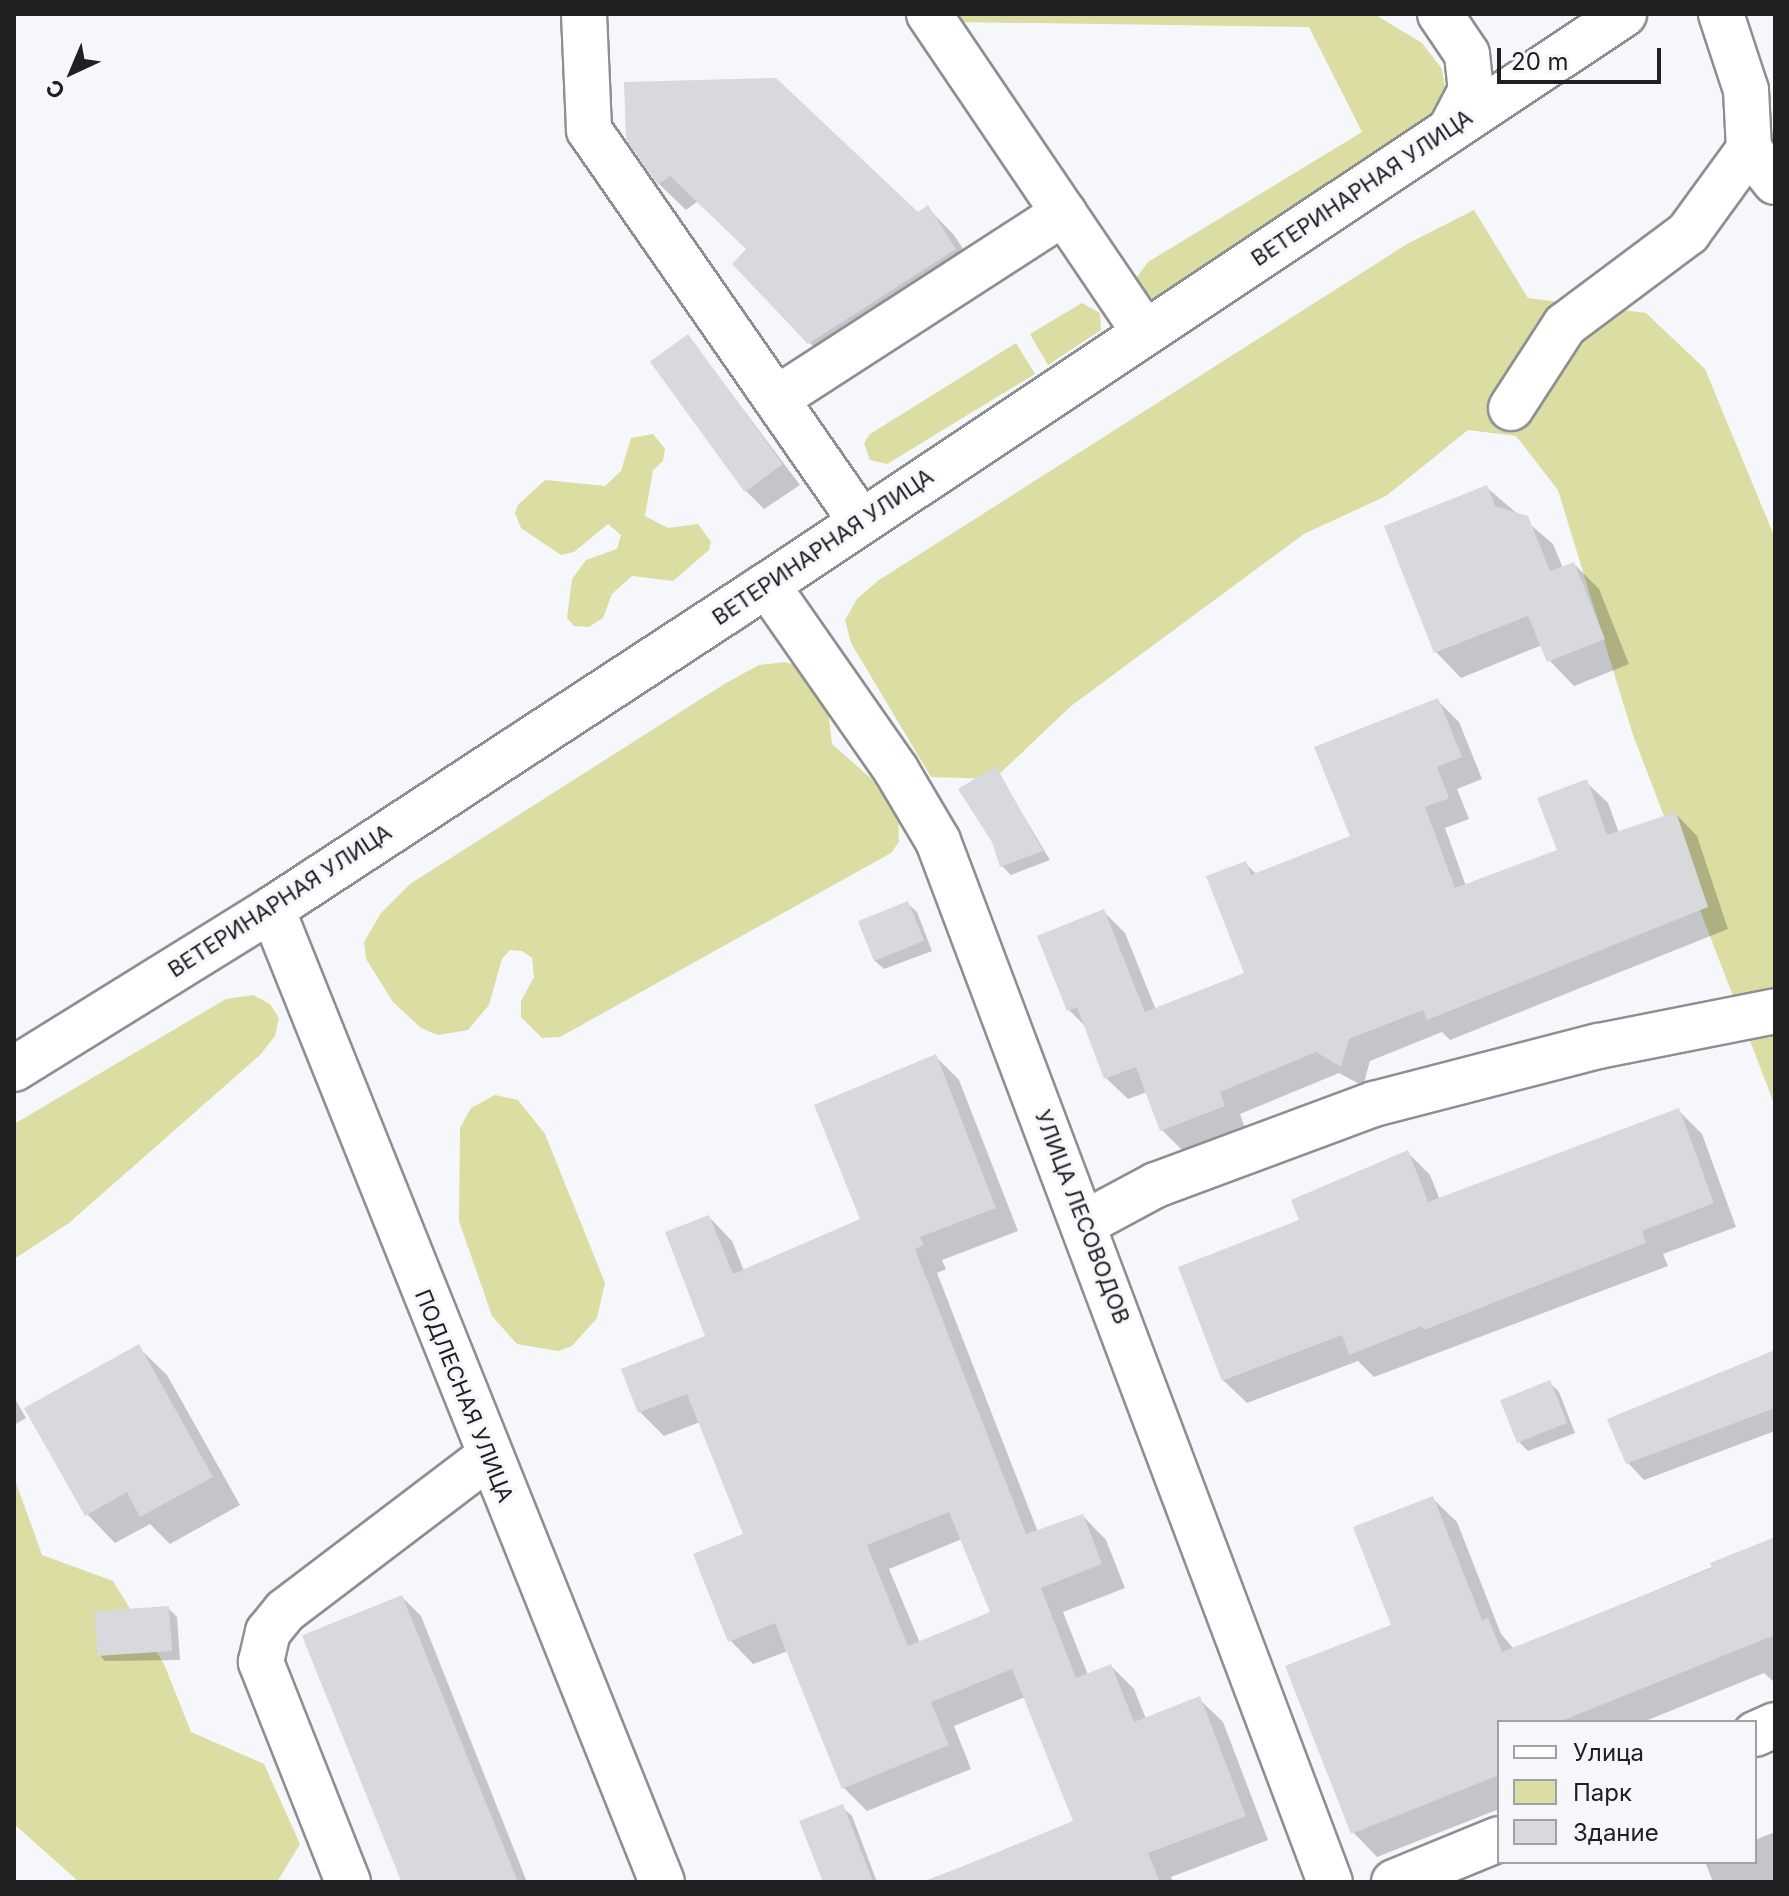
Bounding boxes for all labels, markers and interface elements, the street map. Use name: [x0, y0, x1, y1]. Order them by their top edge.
north arrow: [32, 32, 112, 112]
scale bar: [1501, 32, 1665, 82]
text: 20 m: [1511, 47, 1569, 76]
text: С: [40, 74, 70, 104]
street label: ВЕТЕРИНАРНАЯ УЛИЦА: [1246, 104, 1478, 272]
street label: ВЕТЕРИНАРНАЯ УЛИЦА: [707, 463, 939, 631]
street label: ВЕТЕРИНАРНАЯ УЛИЦА: [163, 819, 397, 983]
street label: УЛИЦА ЛЕСОВОДОВ: [1029, 1106, 1135, 1328]
street label: ПОДЛЕСНАЯ УЛИЦА: [409, 1286, 519, 1506]
legend: [1497, 1720, 1757, 1864]
text: Улица: [1573, 1738, 1644, 1767]
text: Парк: [1573, 1778, 1632, 1807]
text: Здание: [1573, 1818, 1659, 1847]

